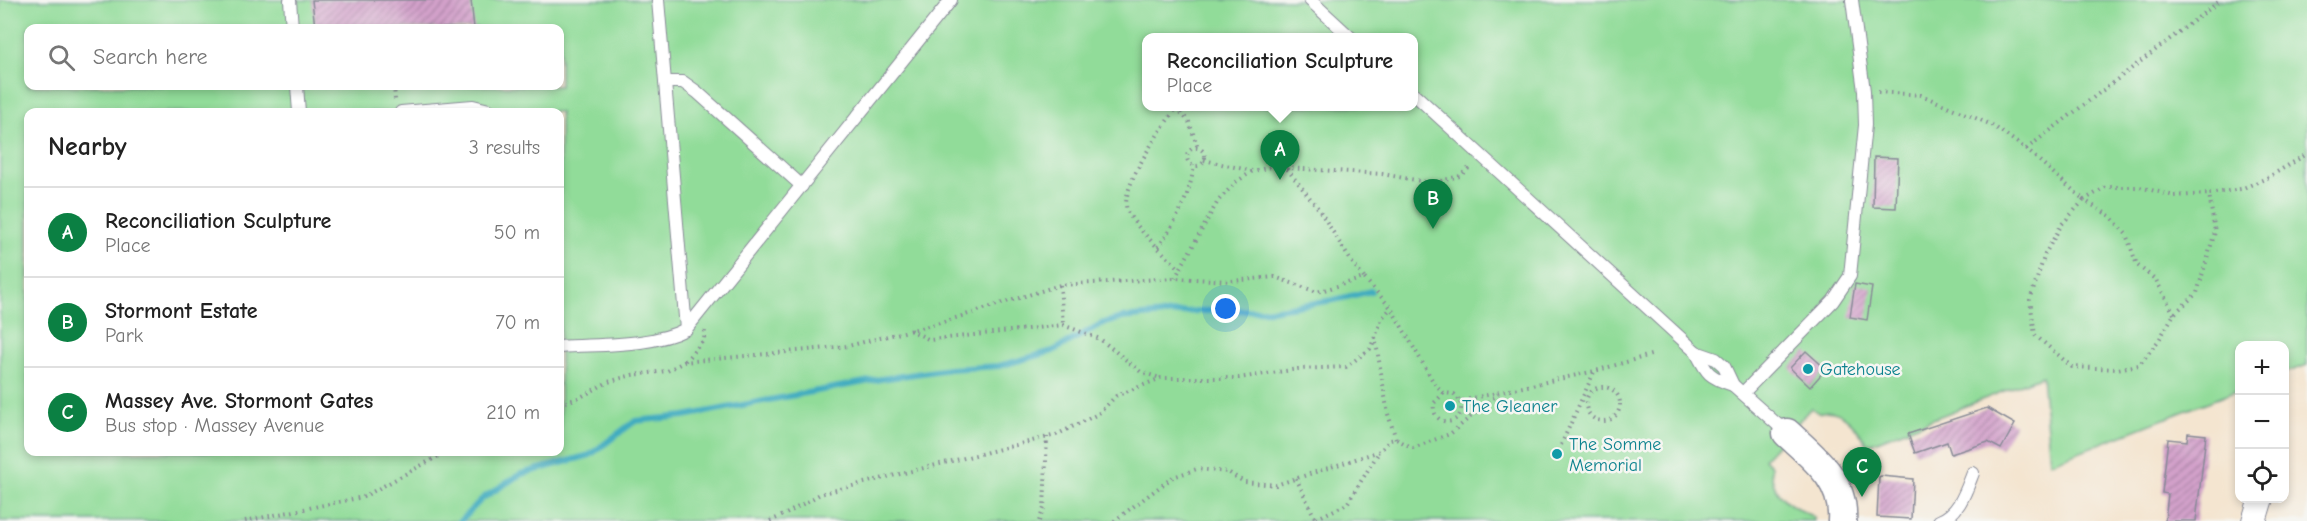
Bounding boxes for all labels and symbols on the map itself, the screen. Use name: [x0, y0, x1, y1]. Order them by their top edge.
pin: A: [1260, 130, 1300, 180]
pin: B: [1414, 180, 1452, 229]
your location: [1211, 294, 1240, 323]
place label: Gatehouse: [1820, 359, 1901, 380]
marker: Gatehouse: [1801, 362, 1815, 376]
place label: The Gleaner: [1462, 396, 1558, 417]
marker: The Gleaner: [1443, 399, 1457, 413]
place label: The Somme Memorial: [1569, 434, 1661, 476]
marker: The Somme Memorial: [1550, 447, 1564, 461]
pin: C: [1842, 448, 1882, 497]

